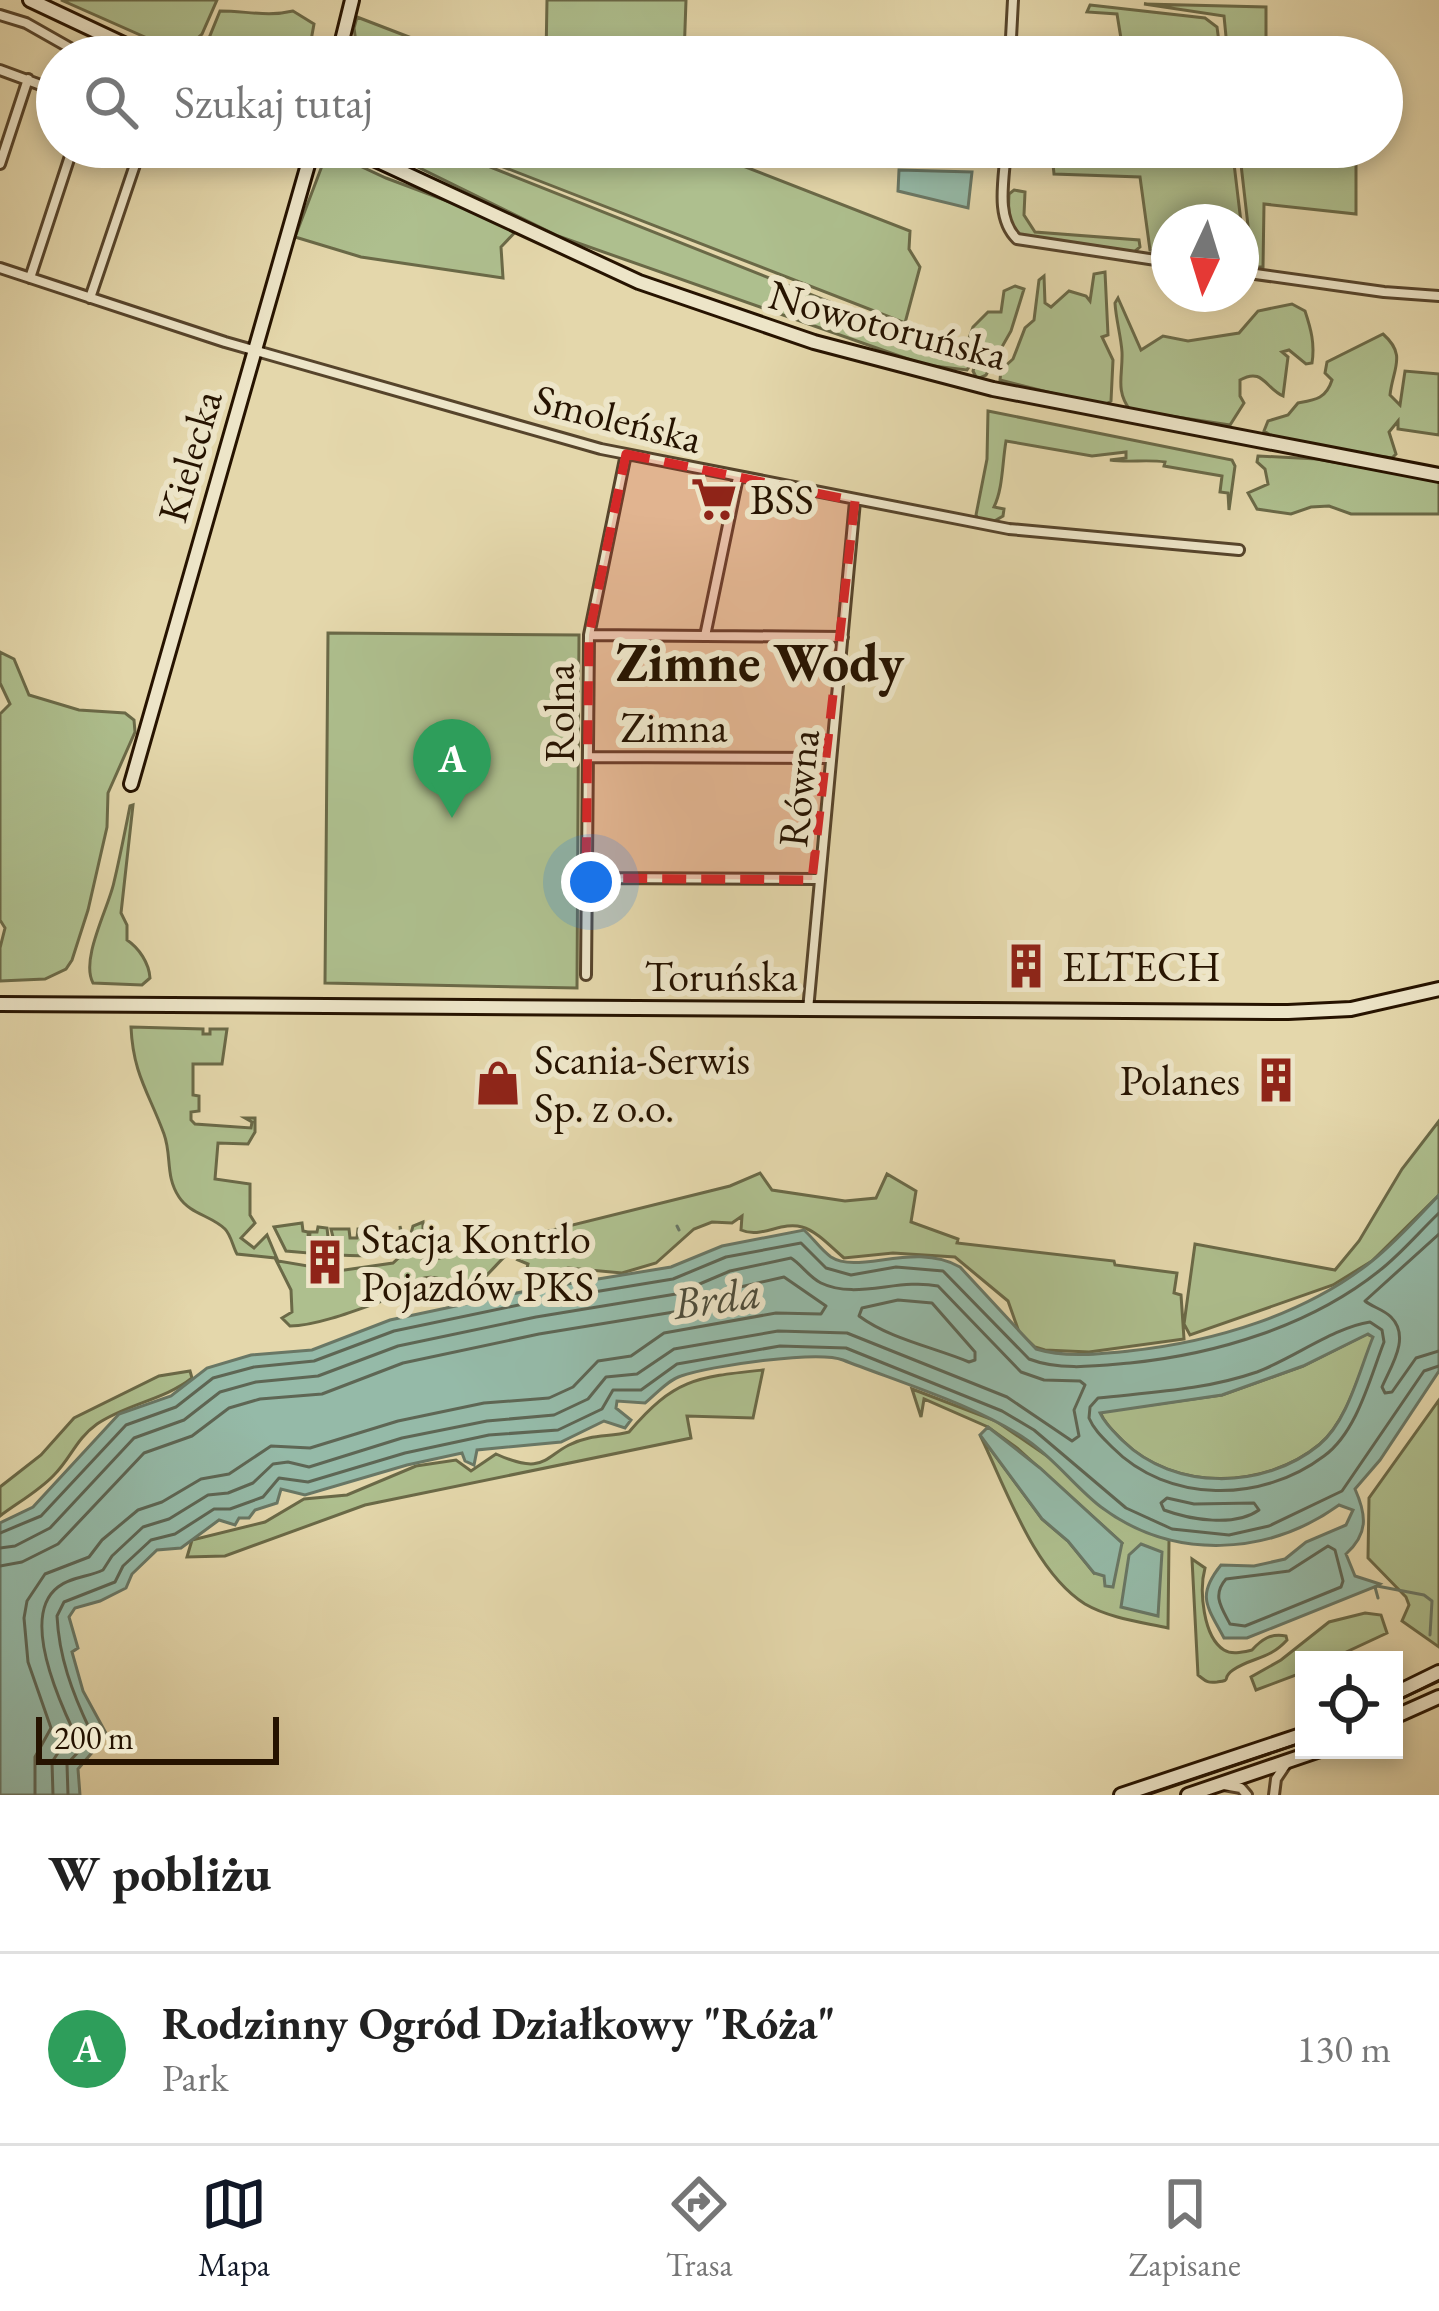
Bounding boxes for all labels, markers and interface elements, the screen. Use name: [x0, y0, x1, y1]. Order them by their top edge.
search box: [36, 36, 1403, 168]
icon: search: [78, 69, 144, 135]
text: Szukaj tutaj: [174, 73, 373, 131]
north arrow: [1151, 204, 1259, 312]
street label: Nowotoruńska: [763, 266, 1013, 383]
street label: Smoleńska: [528, 371, 708, 466]
street label: Kielecka: [144, 384, 235, 529]
place label: BSS: [750, 472, 814, 527]
supermarket icon: BSS: [689, 474, 739, 524]
district label: Zimne Wody: [616, 627, 905, 697]
street label: Rolna: [532, 663, 587, 763]
street label: Zimna: [620, 700, 728, 755]
pin: A: [413, 719, 491, 818]
street label: Równa: [765, 726, 832, 850]
your location: [561, 852, 621, 912]
place label: ELTECH: [1062, 939, 1221, 994]
building icon: ELTECH: [1001, 941, 1051, 991]
street label: Toruńska: [645, 949, 798, 1004]
place label: Scania-Serwis Sp. z o.o.: [534, 1032, 750, 1135]
place label: Polanes: [1120, 1053, 1240, 1108]
building icon: Polanes: [1251, 1055, 1301, 1105]
shop icon: Scania-Serwis Sp. z o.o.: [473, 1058, 523, 1108]
place label: Stacja Kontrlo Pojazdów PKS: [361, 1211, 594, 1314]
building icon: Stacja Kontrlo Pojazdów PKS: [300, 1237, 350, 1287]
water label: Brda: [668, 1262, 765, 1332]
map controls: [1295, 1651, 1403, 1759]
button: locate: [1295, 1651, 1403, 1759]
scale bar: [36, 1711, 279, 1764]
text: 200 m: [54, 1716, 134, 1759]
text: W pobliżu: [48, 1840, 271, 1906]
text: Rodzinny Ogród Działkowy "Róża": [162, 1994, 835, 2052]
text: A: [73, 2023, 101, 2074]
text: 130 m: [1297, 2023, 1391, 2074]
text: Park: [162, 2052, 228, 2103]
tab: Mapa: [198, 2171, 270, 2286]
tab: Trasa: [666, 2171, 733, 2286]
tab: Zapisane: [1129, 2171, 1241, 2286]

